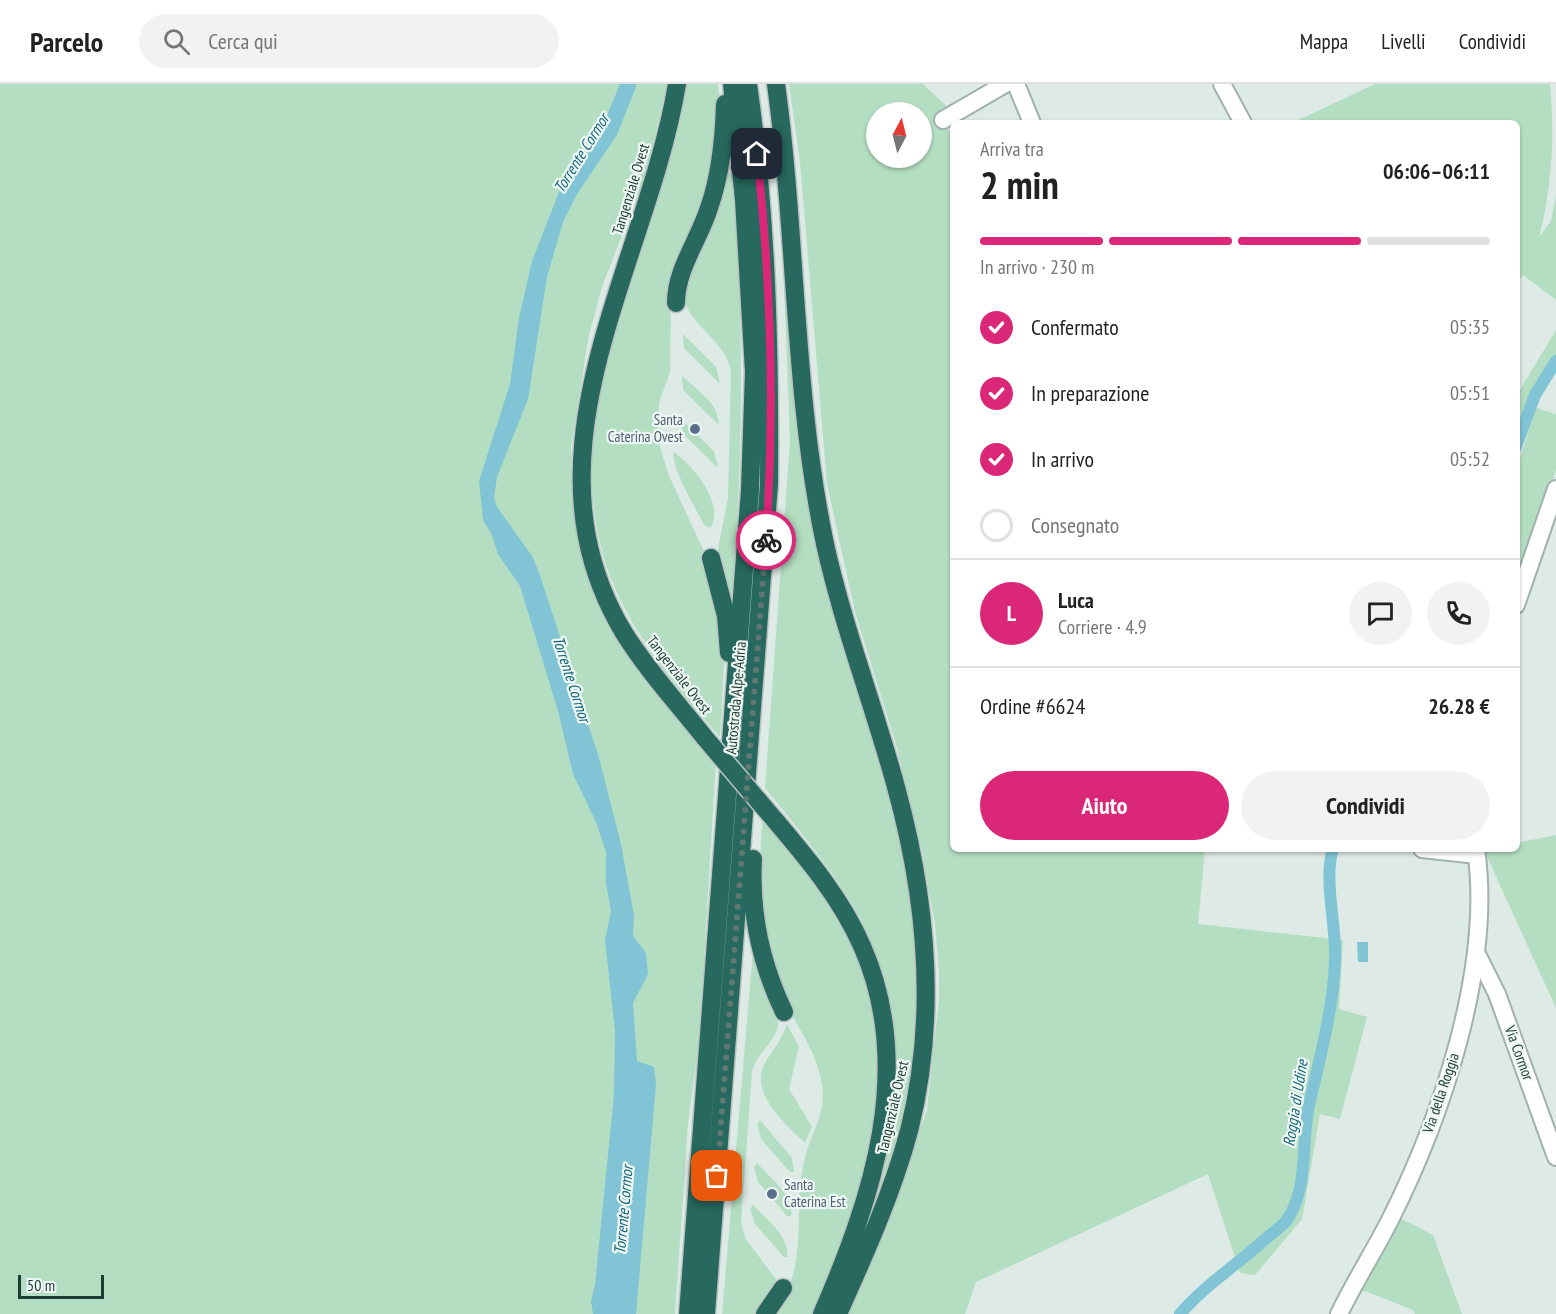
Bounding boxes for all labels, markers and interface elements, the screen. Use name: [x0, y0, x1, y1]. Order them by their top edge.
search box: [139, 14, 559, 68]
text: Parcelo: [30, 23, 103, 60]
icon: search: [160, 25, 193, 58]
text: Cerca qui: [208, 27, 278, 55]
text: Mappa: [1300, 28, 1348, 55]
text: Livelli: [1381, 28, 1426, 55]
text: Condividi: [1459, 28, 1526, 55]
north arrow: [866, 102, 932, 168]
map controls: [866, 102, 932, 168]
water label: Torrente Cormor: [549, 108, 614, 196]
pin: [731, 128, 782, 179]
text: Arriva tra: [980, 136, 1044, 162]
icon: home: [740, 137, 773, 170]
street label: Tangenziale Ovest: [608, 141, 653, 237]
text: 06:06–06:11: [1383, 157, 1490, 185]
text: 2 min: [980, 159, 1059, 210]
text: In arrivo · 230 m: [980, 254, 1094, 280]
icon: check: [980, 311, 1013, 344]
text: Confermato: [1031, 313, 1119, 341]
text: 05:35: [1450, 314, 1490, 340]
icon: check: [980, 377, 1013, 410]
text: In preparazione: [1031, 379, 1149, 407]
text: 05:51: [1450, 380, 1490, 406]
place label: Santa Caterina Ovest: [608, 410, 683, 446]
marker: Santa Caterina Ovest: [688, 422, 702, 436]
icon: check: [980, 443, 1013, 476]
text: In arrivo: [1031, 445, 1094, 473]
text: 05:52: [1450, 446, 1490, 472]
courier: [736, 510, 796, 570]
text: Consegnato: [1031, 511, 1119, 539]
icon: bike: [750, 524, 783, 557]
button: chat: [1349, 582, 1412, 645]
button: phone: [1427, 582, 1490, 645]
text: Luca: [1058, 586, 1094, 614]
text: L: [1007, 599, 1016, 627]
text: Corriere · 4.9: [1058, 614, 1147, 640]
street label: Tangenziale Ovest: [643, 632, 716, 718]
water label: Torrente Cormor: [549, 634, 596, 727]
street label: Autostrada Alpe-Adria: [721, 641, 750, 755]
text: Ordine #6624: [980, 692, 1085, 720]
text: 26.28 €: [1428, 692, 1490, 720]
button: Aiuto: [980, 771, 1229, 840]
button: Condividi: [1241, 771, 1490, 840]
street label: Via Cormor: [1500, 1022, 1538, 1084]
street label: Via della Roggia: [1418, 1050, 1463, 1136]
water label: Roggia di Udine: [1278, 1057, 1312, 1148]
street label: Tangenziale Ovest: [873, 1059, 912, 1155]
pin: [691, 1150, 742, 1201]
icon: bag: [700, 1159, 733, 1192]
water label: Torrente Cormor: [609, 1162, 637, 1255]
place label: Santa Caterina Est: [784, 1175, 846, 1211]
marker: Santa Caterina Est: [765, 1187, 779, 1201]
scale bar: [18, 1272, 104, 1300]
text: 50 m: [27, 1275, 55, 1295]

